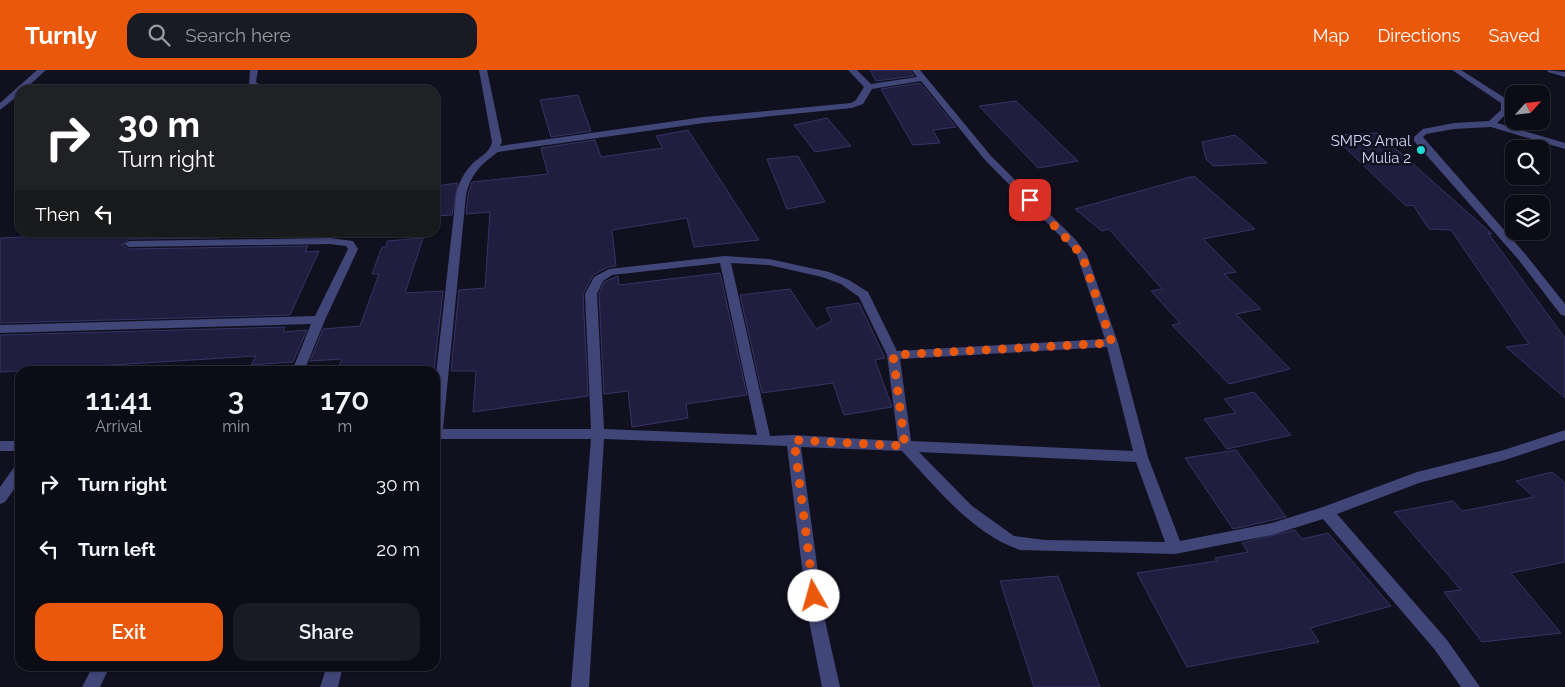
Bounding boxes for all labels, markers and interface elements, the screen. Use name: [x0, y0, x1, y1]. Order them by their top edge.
search box: [127, 13, 477, 58]
text: Turnly: [25, 21, 97, 50]
icon: search: [145, 21, 173, 49]
text: Search here: [185, 24, 291, 46]
text: Map: [1313, 25, 1349, 46]
text: Directions: [1377, 25, 1461, 46]
text: Saved: [1489, 25, 1540, 46]
north arrow: [1505, 85, 1550, 130]
map controls: [1505, 85, 1550, 240]
text: 30 m: [118, 104, 200, 145]
icon: right: [35, 105, 100, 170]
place label: SMPS Amal Mulia 2: [1331, 132, 1412, 167]
button: search: [1505, 140, 1550, 185]
marker: SMPS Amal Mulia 2: [1415, 144, 1427, 156]
text: Turn right: [118, 146, 215, 172]
pin: [1009, 179, 1051, 221]
icon: arrive: [1016, 186, 1044, 214]
button: layers: [1505, 195, 1550, 240]
icon: left: [90, 200, 118, 228]
text: Then: [35, 203, 80, 225]
text: 11:41: [86, 382, 152, 417]
text: 3: [228, 382, 244, 417]
text: 170: [320, 382, 369, 417]
text: Arrival: [95, 417, 142, 436]
text: min: [222, 417, 250, 436]
text: m: [338, 417, 352, 436]
icon: right: [35, 470, 63, 498]
text: Turn right: [78, 473, 167, 495]
text: 30 m: [376, 473, 420, 495]
icon: left: [35, 535, 63, 563]
text: Turn left: [78, 538, 155, 560]
text: 20 m: [376, 538, 420, 560]
position arrow: [787, 569, 839, 621]
button: Exit: [35, 603, 223, 661]
button: Share: [233, 603, 420, 661]

